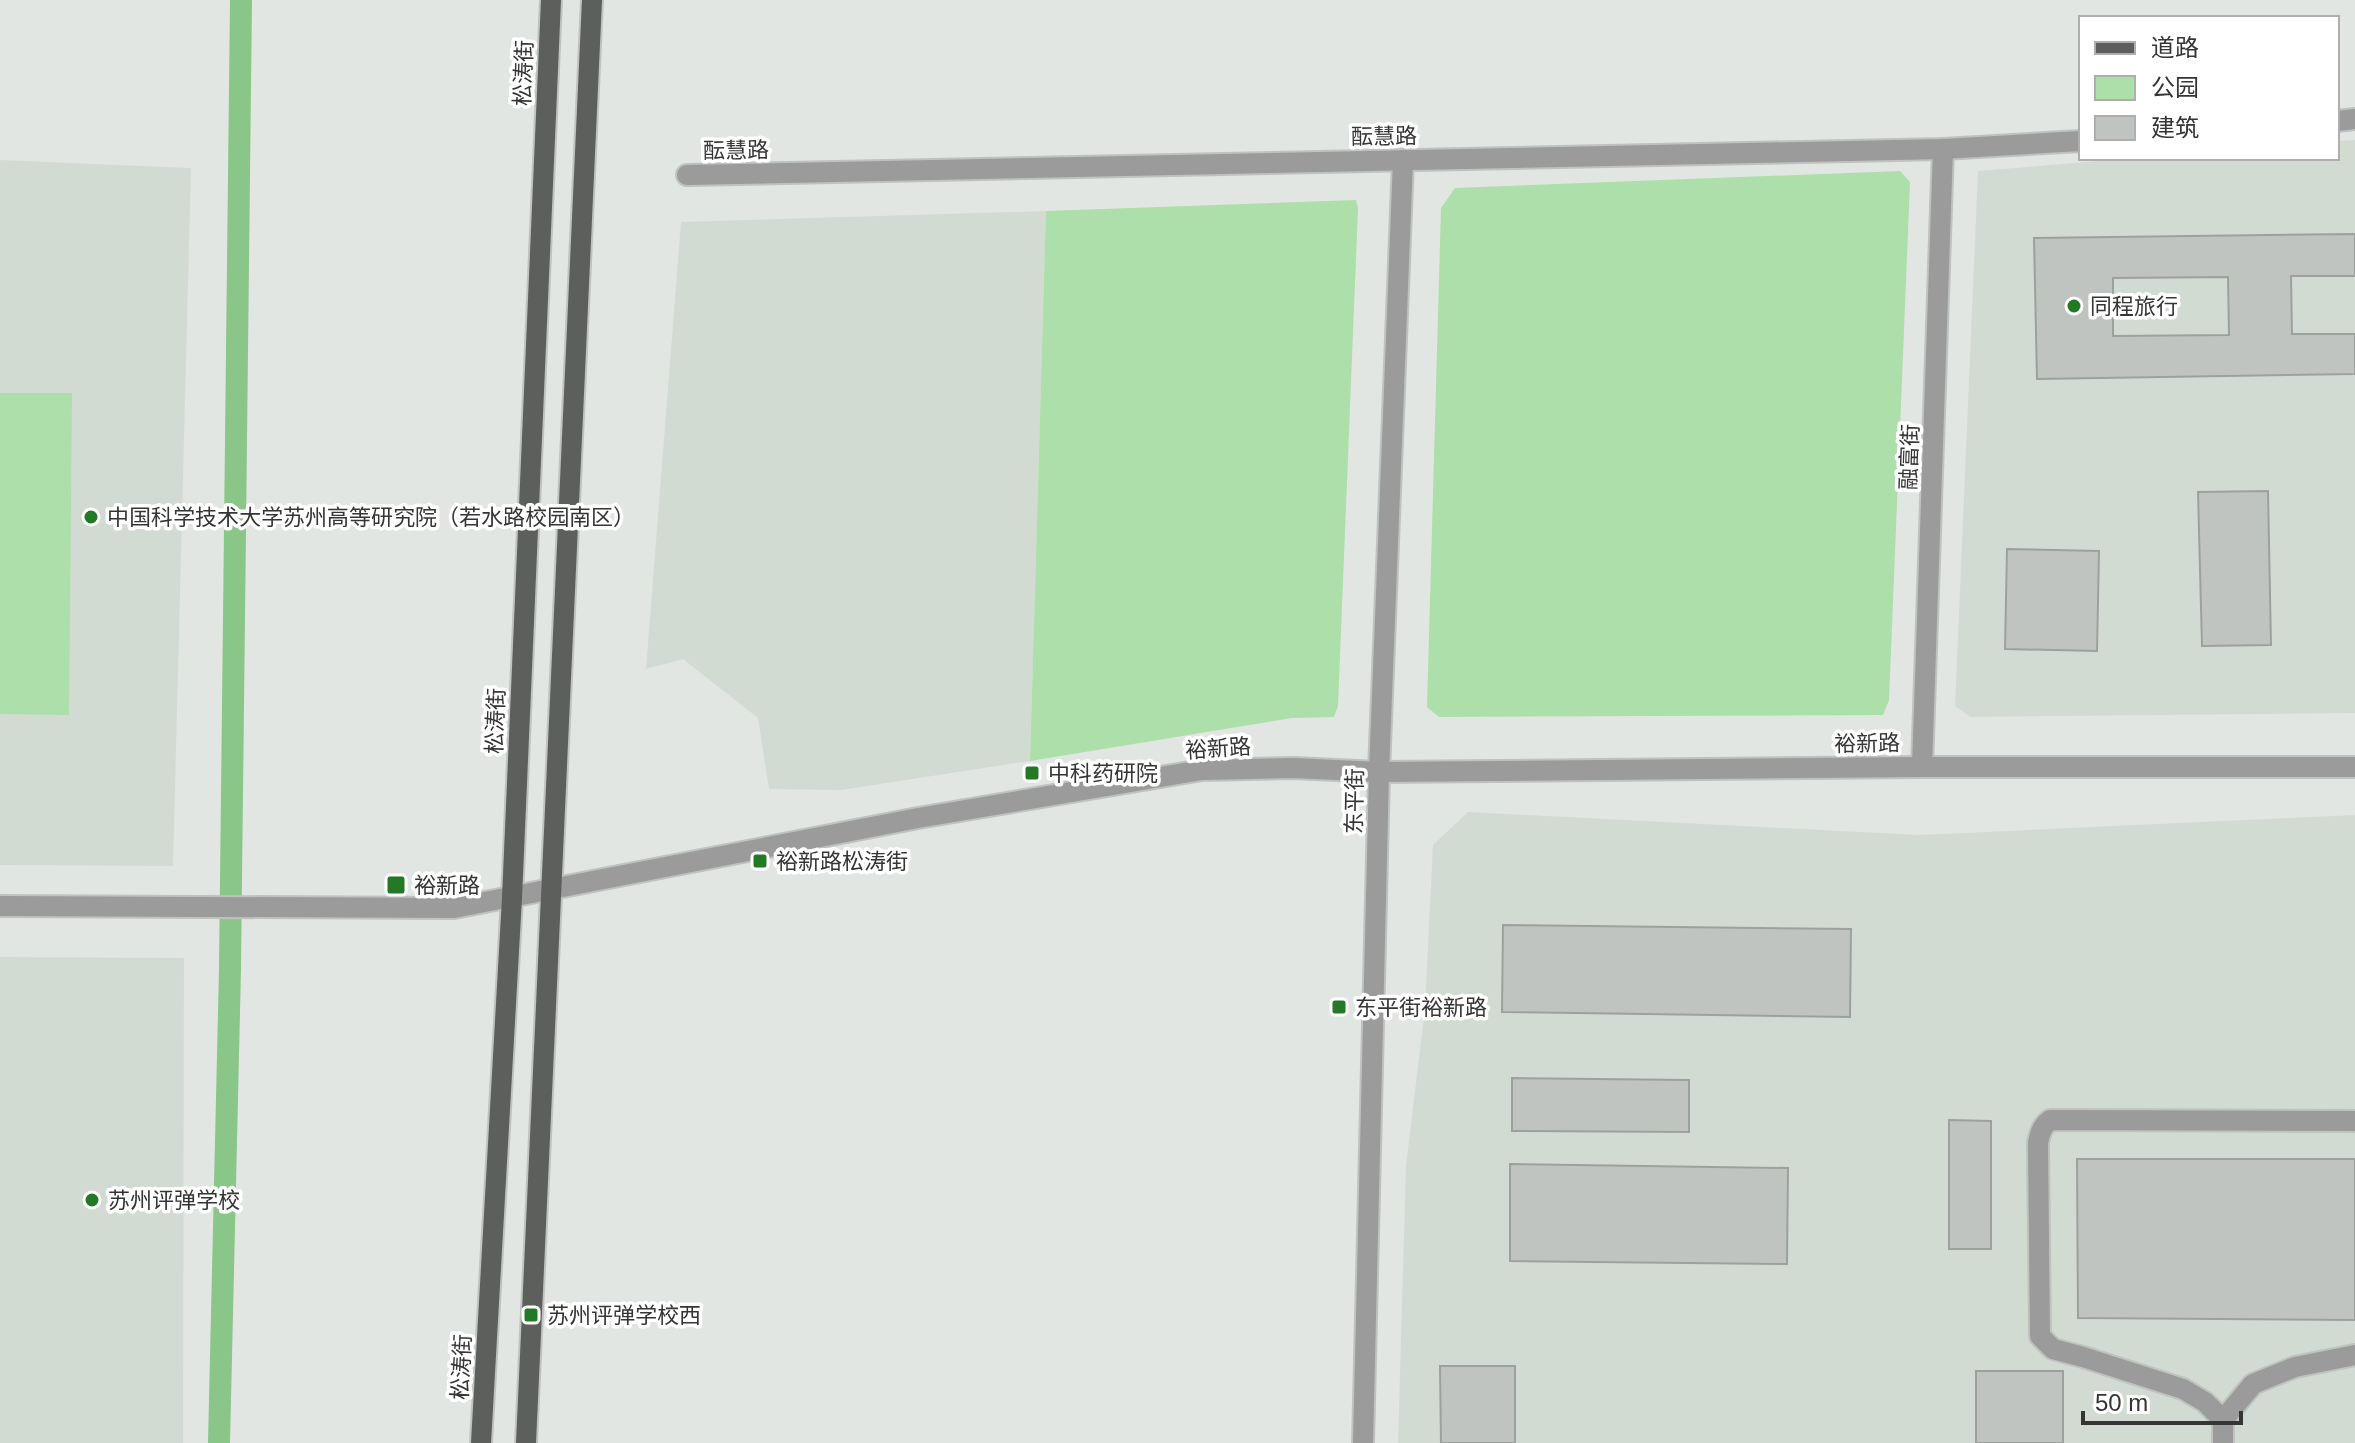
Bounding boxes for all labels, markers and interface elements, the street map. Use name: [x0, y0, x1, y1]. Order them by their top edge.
legend: [2079, 16, 2339, 160]
text: 道路: [2151, 34, 2199, 61]
street label: 松涛街: [510, 40, 537, 106]
text: 公园: [2151, 74, 2199, 101]
text: 建筑: [2151, 114, 2199, 141]
street label: 酝慧路: [1351, 123, 1417, 150]
street label: 酝慧路: [703, 137, 769, 164]
place label: 同程旅行: [2090, 294, 2178, 319]
marker: 同程旅行: [2065, 297, 2083, 315]
street label: 融富街: [1896, 424, 1923, 490]
place label: 中国科学技术大学苏州高等研究院（若水路校园南区）: [107, 505, 635, 530]
marker: 中国科学技术大学苏州高等研究院（若水路校园南区）: [82, 508, 100, 526]
street label: 松涛街: [482, 688, 509, 754]
street label: 裕新路: [1834, 730, 1900, 757]
street label: 裕新路: [1184, 734, 1252, 763]
place label: 中科药研院: [1048, 761, 1158, 786]
marker: 中科药研院: [1023, 764, 1041, 782]
street label: 东平街: [1341, 768, 1368, 834]
place label: 裕新路松涛街: [776, 849, 908, 874]
marker: 裕新路松涛街: [751, 852, 769, 870]
place label: 裕新路: [414, 873, 480, 898]
marker: 裕新路: [385, 874, 407, 896]
place label: 东平街裕新路: [1355, 995, 1487, 1020]
marker: 东平街裕新路: [1330, 998, 1348, 1016]
place label: 苏州评弹学校: [108, 1188, 240, 1213]
marker: 苏州评弹学校: [83, 1191, 101, 1209]
place label: 苏州评弹学校西: [547, 1303, 701, 1328]
marker: 苏州评弹学校西: [522, 1306, 540, 1324]
street label: 松涛街: [447, 1333, 476, 1401]
scale bar: [2083, 1375, 2241, 1425]
text: 50 m: [2095, 1389, 2148, 1416]

